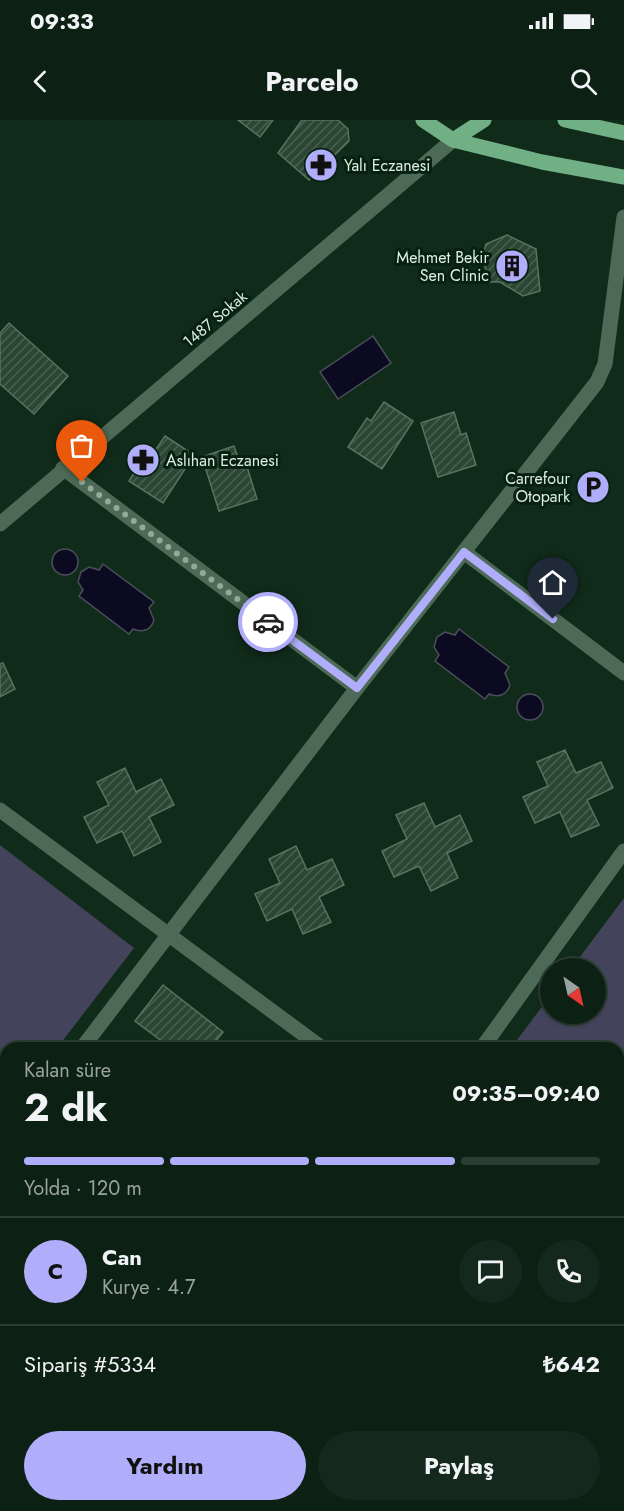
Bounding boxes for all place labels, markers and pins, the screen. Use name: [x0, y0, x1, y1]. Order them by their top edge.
pharmacy icon: Yalı Eczanesi: [303, 147, 339, 183]
place label: Yalı Eczanesi: [344, 154, 430, 177]
place label: Mehmet Bekir Sen Clinic: [396, 246, 490, 287]
building icon: Mehmet Bekir Sen Clinic: [494, 248, 530, 284]
pin: [56, 420, 107, 482]
pharmacy icon: Aslıhan Eczanesi: [125, 442, 161, 478]
place label: Aslıhan Eczanesi: [166, 449, 279, 472]
place label: Carrefour Otopark: [505, 467, 571, 508]
parking icon: Carrefour Otopark: [575, 469, 611, 505]
pin: [527, 557, 578, 619]

